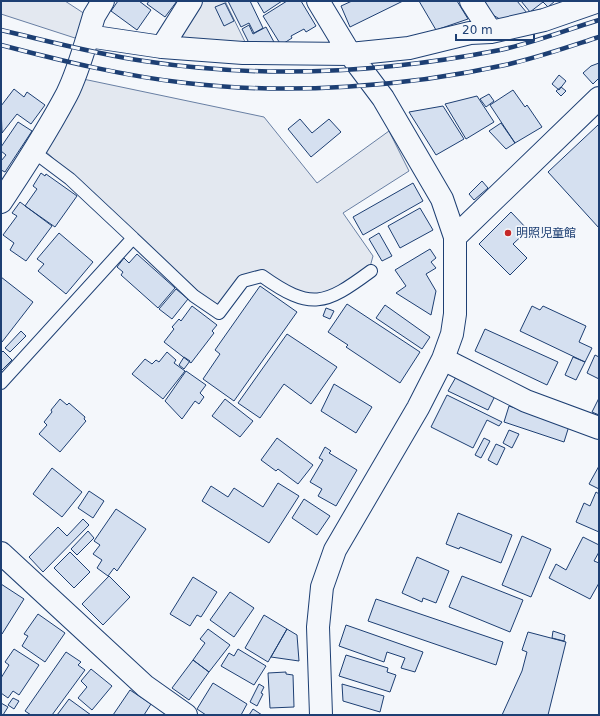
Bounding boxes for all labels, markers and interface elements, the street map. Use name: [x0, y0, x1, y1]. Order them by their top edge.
scale bar: [456, 16, 534, 42]
text: 20 m: [462, 23, 493, 37]
place label: 明照児童館: [516, 226, 576, 240]
marker: 明照児童館: [503, 228, 513, 238]

